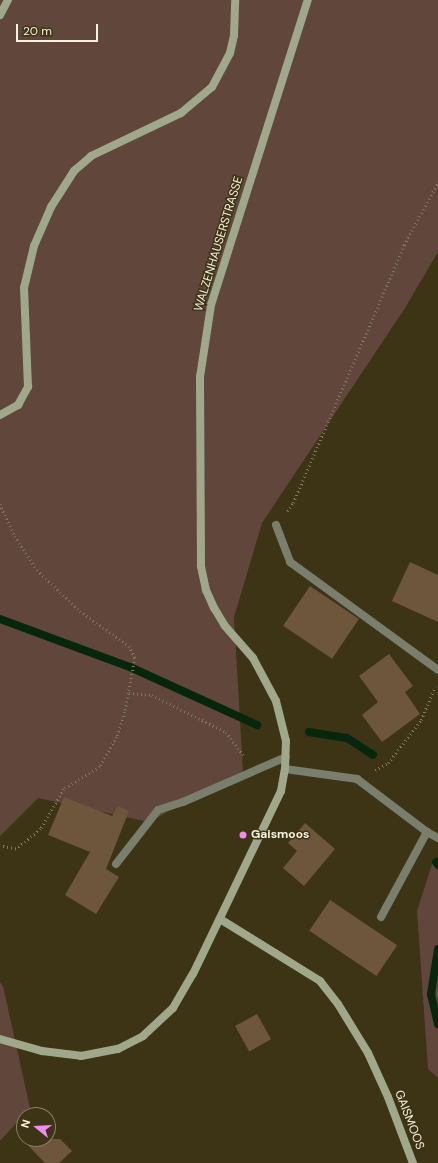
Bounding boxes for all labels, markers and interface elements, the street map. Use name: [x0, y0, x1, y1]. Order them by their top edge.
scale bar: [18, 16, 100, 42]
text: 20 m: [23, 23, 52, 39]
street label: WALZENHAUSERSTRASSE: [192, 175, 246, 313]
place label: Gaismoos: [251, 828, 309, 842]
marker: Gaismoos: [238, 830, 248, 840]
street label: GAISMOOS: [391, 1088, 427, 1152]
north arrow: [16, 1107, 56, 1147]
text: N: [18, 1118, 33, 1130]

